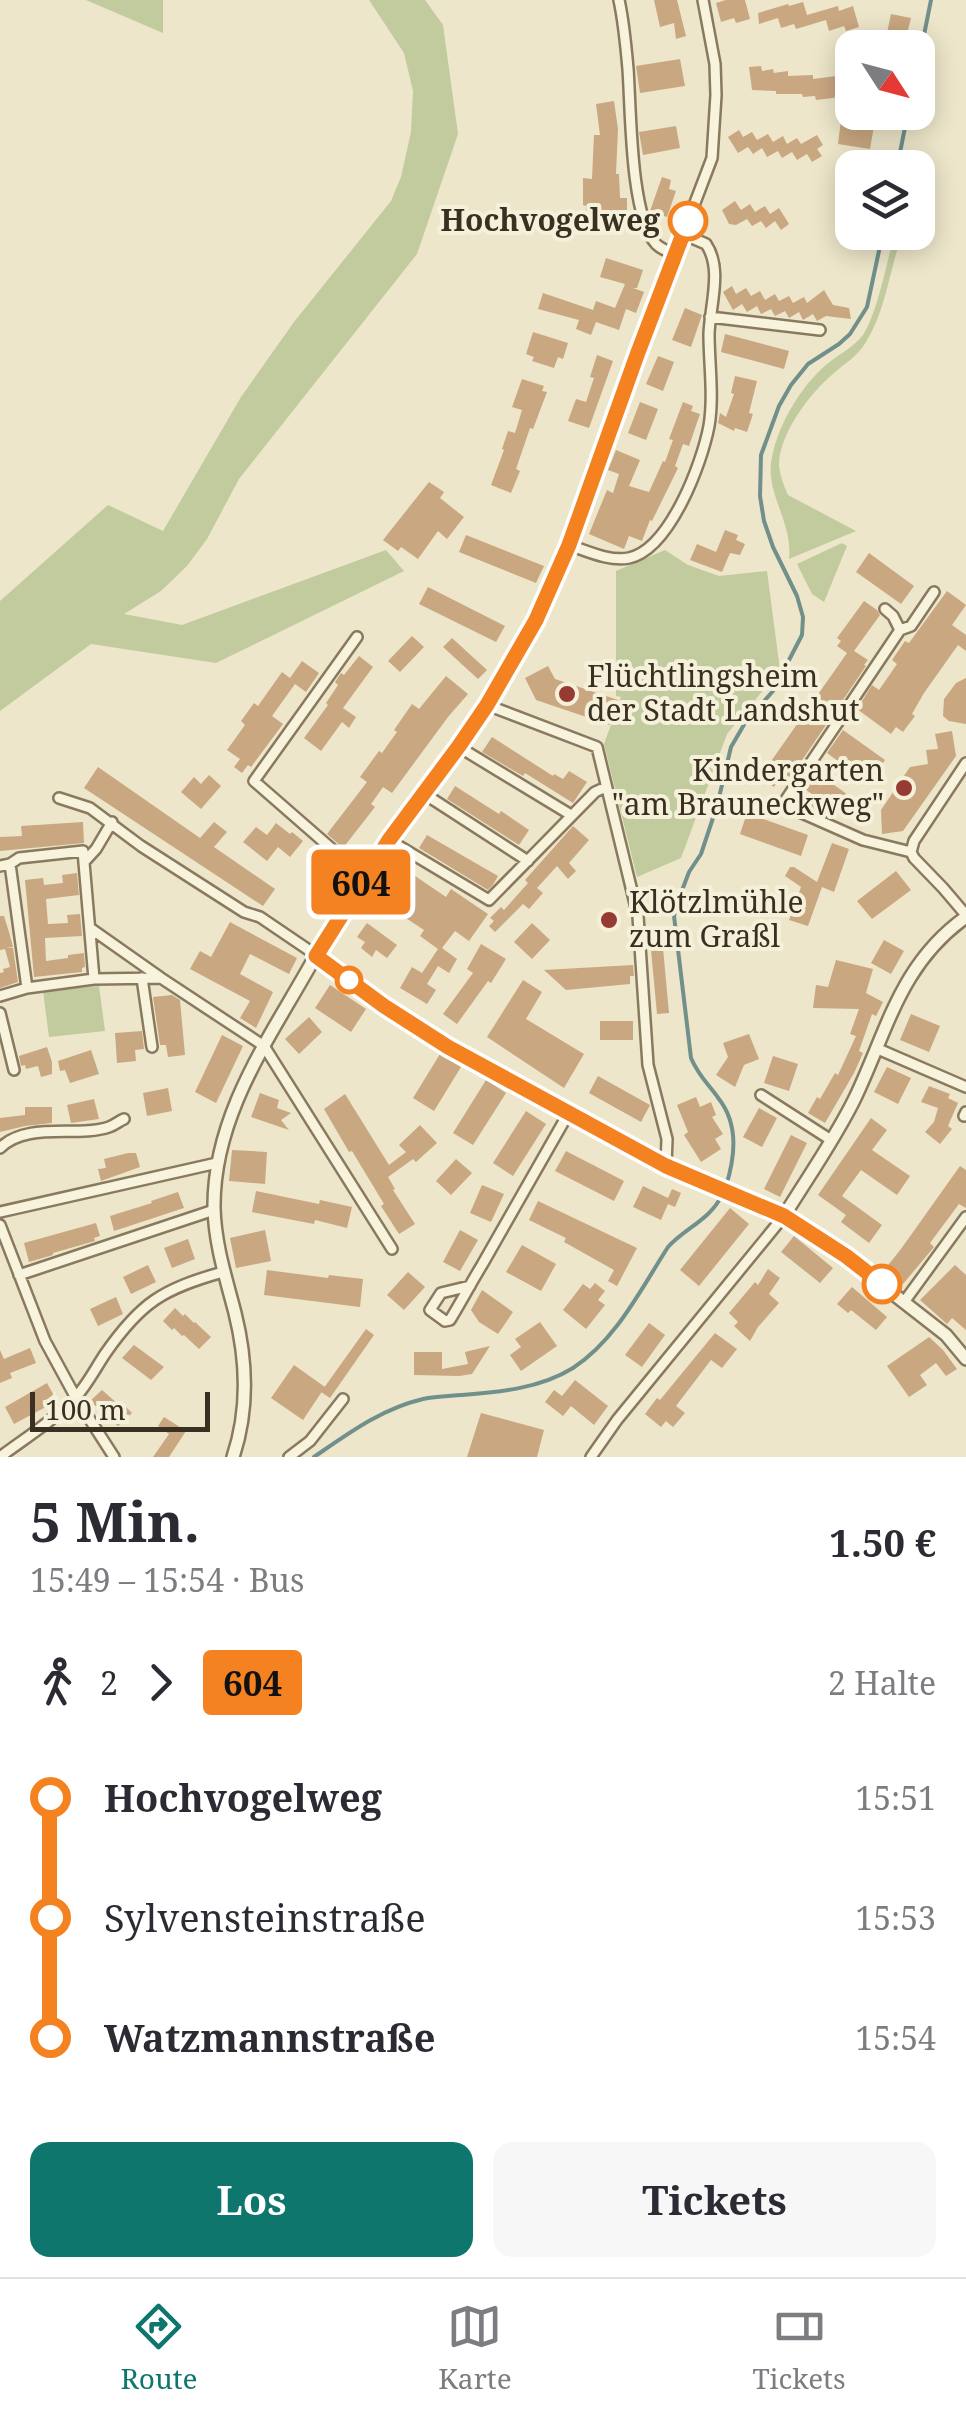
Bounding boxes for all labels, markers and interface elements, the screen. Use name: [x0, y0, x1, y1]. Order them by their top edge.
north arrow: [835, 30, 935, 130]
map controls: [835, 30, 935, 250]
button: layers: [835, 150, 935, 250]
place label: Hochvogelweg: [440, 199, 660, 240]
marker: Hochvogelweg: [669, 202, 707, 240]
place label: Flüchtlingsheim der Stadt Landshut: [587, 655, 860, 730]
marker: Flüchtlingsheim der Stadt Landshut: [556, 683, 578, 705]
place label: Kindergarten "am Brauneckweg": [612, 749, 884, 824]
marker: Kindergarten "am Brauneckweg": [893, 777, 915, 799]
line badge: 604: [304, 850, 418, 914]
text: 604: [331, 859, 391, 906]
place label: Klötzlmühle zum Graßl: [629, 881, 804, 956]
marker: Klötzlmühle zum Graßl: [598, 909, 620, 931]
unlabelled marker: [336, 967, 362, 993]
unlabelled marker: [863, 1265, 901, 1303]
scale bar: [30, 1387, 210, 1432]
text: 100 m: [45, 1390, 126, 1428]
text: 5 Min.: [30, 1483, 200, 1558]
text: 1.50 €: [829, 1516, 936, 1568]
text: 15:49 – 15:54 · Bus: [30, 1558, 304, 1601]
icon: walk: [30, 1655, 85, 1710]
icon: forward: [133, 1655, 188, 1710]
text: 604: [223, 1659, 282, 1706]
text: 2: [100, 1661, 118, 1704]
text: 2 Halte: [828, 1661, 936, 1704]
text: Hochvogelweg: [104, 1771, 382, 1823]
text: 15:51: [855, 1776, 936, 1819]
text: Sylvensteinstraße: [104, 1891, 425, 1943]
text: 15:53: [855, 1896, 936, 1939]
text: Watzmannstraße: [104, 2011, 436, 2063]
text: 15:54: [855, 2016, 936, 2059]
button: Los: [30, 2142, 473, 2257]
button: Tickets: [493, 2142, 936, 2257]
tab: Route: [120, 2299, 198, 2397]
tab: Karte: [438, 2299, 512, 2397]
tab: Tickets: [752, 2299, 846, 2397]

